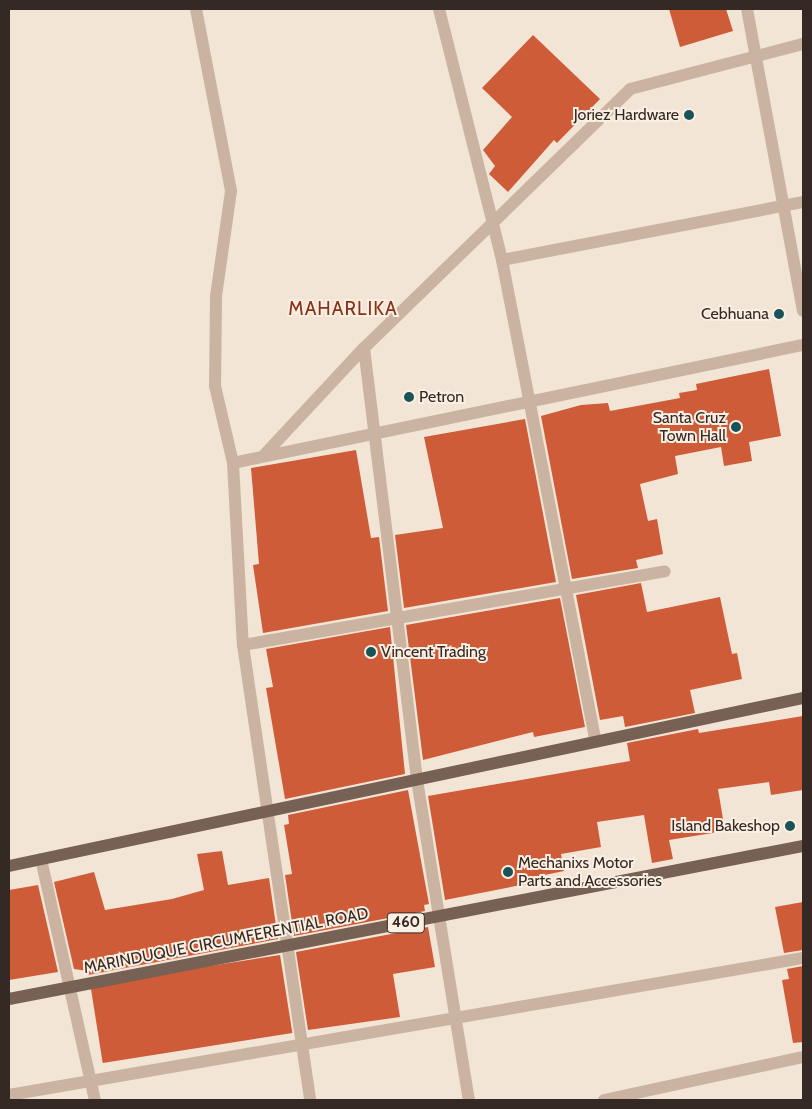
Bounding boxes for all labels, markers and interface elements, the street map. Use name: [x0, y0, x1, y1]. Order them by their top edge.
place label: Joriez Hardware: [574, 105, 679, 125]
marker: Joriez Hardware: [683, 109, 695, 121]
district label: MAHARLIKA: [287, 298, 399, 320]
place label: Cebhuana: [701, 304, 769, 324]
marker: Cebhuana: [773, 308, 785, 320]
place label: Petron: [419, 387, 464, 407]
marker: Petron: [403, 391, 415, 403]
place label: Santa Cruz Town Hall: [653, 408, 726, 446]
marker: Santa Cruz Town Hall: [730, 421, 742, 433]
place label: Vincent Trading: [381, 642, 486, 662]
marker: Vincent Trading: [365, 646, 377, 658]
place label: Island Bakeshop: [671, 816, 780, 836]
marker: Island Bakeshop: [784, 820, 796, 832]
place label: Mechanixs Motor Parts and Accessories: [518, 853, 662, 891]
marker: Mechanixs Motor Parts and Accessories: [502, 866, 514, 878]
street label: MARINDUQUE CIRCUMFERENTIAL ROAD: [82, 904, 370, 978]
road number: 460: [386, 910, 426, 936]

